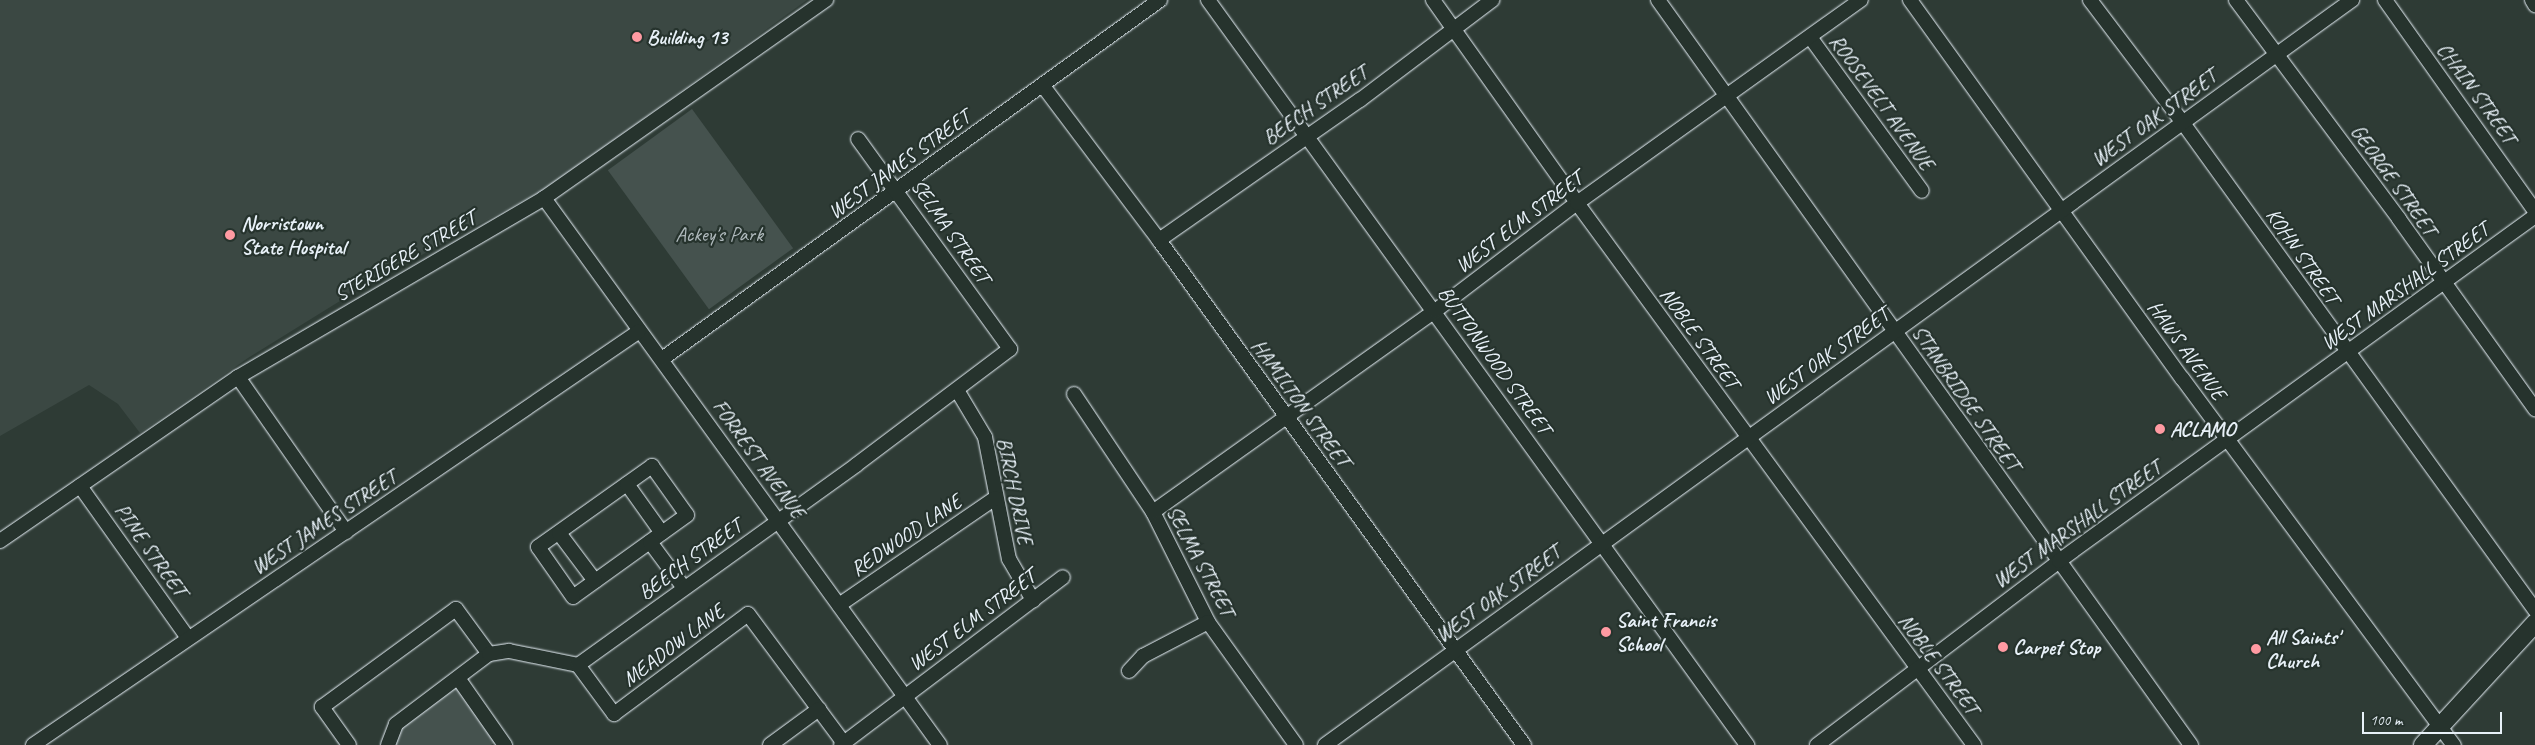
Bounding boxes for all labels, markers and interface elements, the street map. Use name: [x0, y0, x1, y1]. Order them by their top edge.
place label: Building 13: [647, 24, 727, 50]
street label: ROOSEVELT AVENUE: [1825, 30, 1939, 174]
marker: Building 13: [631, 31, 643, 43]
street label: CHAIN STREET: [2432, 37, 2522, 149]
street label: BEECH STREET: [1258, 60, 1372, 150]
street label: WEST OAK STREET: [2086, 64, 2222, 172]
street label: WEST JAMES STREET: [823, 104, 975, 224]
street label: GEORGE STREET: [2345, 120, 2443, 240]
street label: WEST ELM STREET: [1451, 166, 1587, 278]
street label: SELMA STREET: [906, 174, 996, 288]
street label: KOHN STREET: [2261, 203, 2345, 309]
street label: STERIGERE STREET: [330, 205, 480, 307]
place label: Norristown State Hospital: [241, 210, 346, 260]
street label: WEST MARSHALL STREET: [2316, 216, 2494, 356]
park label: Ackey's Park: [675, 221, 763, 247]
marker: Norristown State Hospital: [223, 228, 237, 242]
street label: BUTTONWOOD STREET: [1433, 281, 1557, 439]
street label: NOBLE STREET: [1655, 282, 1745, 394]
street label: HAWS AVENUE: [2143, 295, 2231, 405]
street label: WEST OAK STREET: [1758, 302, 1894, 410]
street label: STANBRIDGE STREET: [1907, 321, 2025, 475]
street label: HAMILTON STREET: [1246, 334, 1356, 472]
street label: FORREST AVENUE: [707, 395, 811, 523]
place label: ACLAMO: [2170, 416, 2235, 442]
marker: ACLAMO: [2154, 423, 2166, 435]
street label: BIRCH DRIVE: [991, 435, 1039, 547]
street label: WEST MARSHALL STREET: [1988, 454, 2166, 594]
street label: WEST JAMES STREET: [246, 464, 402, 580]
street label: REDWOOD LANE: [846, 489, 966, 581]
street label: PINE STREET: [110, 498, 192, 602]
street label: SELMA STREET: [1161, 501, 1241, 621]
street label: BEECH STREET: [633, 513, 747, 605]
street label: WEST OAK STREET: [1430, 540, 1566, 648]
street label: WEST ELM STREET: [904, 564, 1040, 676]
street label: MEADOW LANE: [617, 598, 729, 692]
place label: Saint Francis School: [1616, 607, 1717, 657]
street label: NOBLE STREET: [1893, 609, 1985, 719]
place label: All Saints' Church: [2266, 624, 2339, 674]
marker: Saint Francis School: [1600, 626, 1612, 638]
place label: Carpet Stop: [2013, 634, 2100, 660]
marker: Carpet Stop: [1997, 641, 2009, 653]
marker: All Saints' Church: [2250, 643, 2262, 655]
scale bar: [2365, 702, 2505, 734]
text: 100 m: [2370, 711, 2402, 730]

